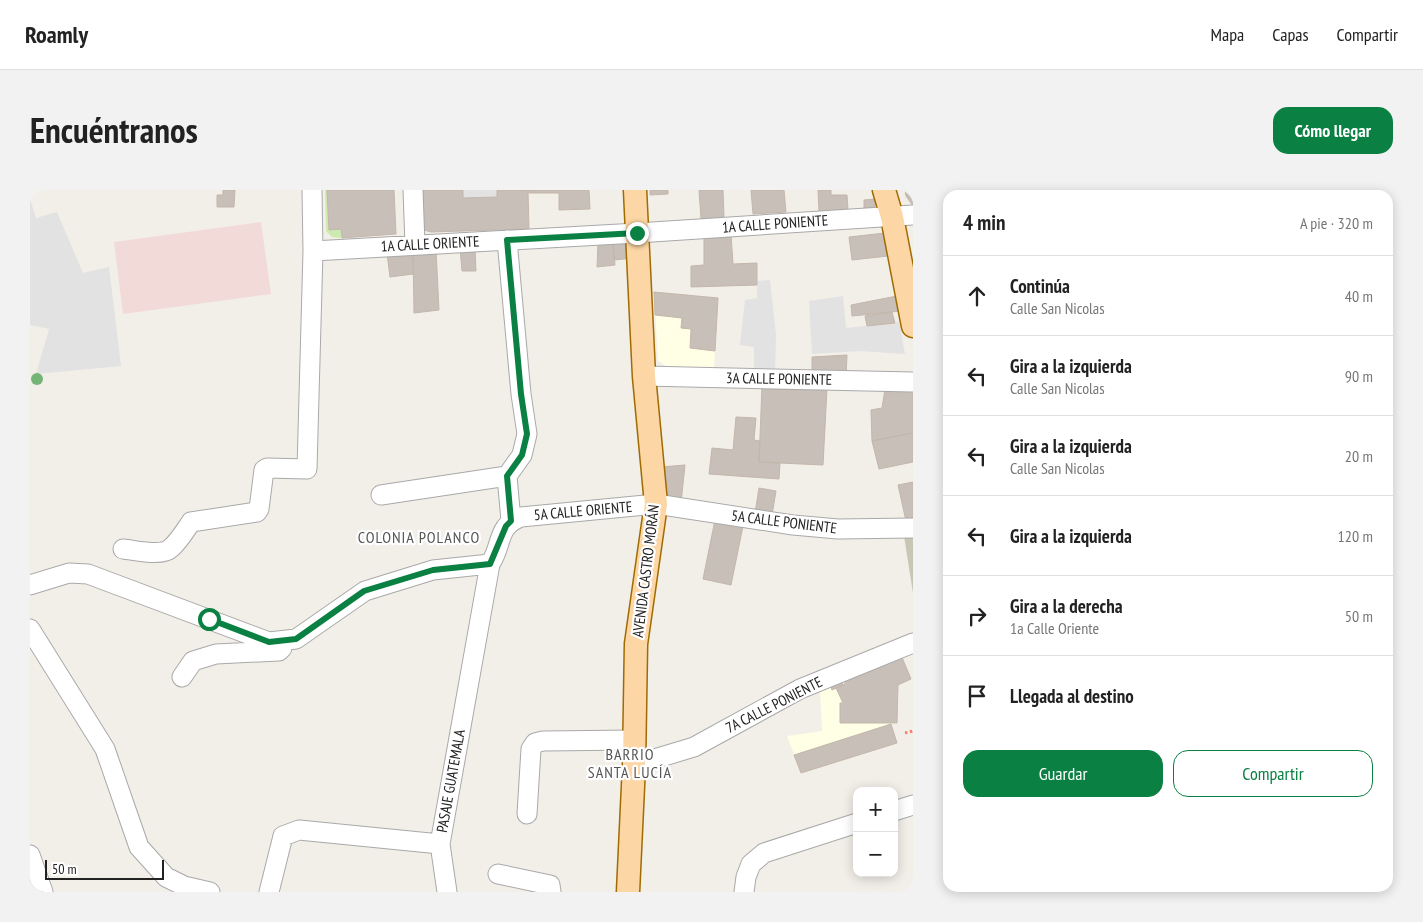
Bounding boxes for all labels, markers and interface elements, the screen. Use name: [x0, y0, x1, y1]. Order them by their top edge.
text: Roamly: [25, 19, 88, 50]
text: Mapa: [1211, 23, 1244, 46]
text: Capas: [1272, 23, 1309, 46]
text: Compartir: [1337, 23, 1398, 46]
text: Encuéntranos: [30, 107, 198, 153]
button: Cómo llegar: [1273, 107, 1393, 154]
text: 4 min: [963, 209, 1005, 236]
street label: 1A CALLE PONIENTE: [721, 210, 829, 237]
text: A pie · 320 m: [1300, 213, 1373, 233]
route end: [626, 222, 649, 245]
street label: 1A CALLE ORIENTE: [380, 231, 480, 256]
text: Continúa: [1010, 274, 1070, 298]
icon: ahead: [963, 282, 991, 310]
text: 40 m: [1345, 286, 1373, 306]
text: Calle San Nicolas: [1010, 298, 1105, 318]
text: Gira a la izquierda: [1010, 354, 1132, 378]
icon: left: [963, 362, 991, 390]
text: 90 m: [1345, 366, 1373, 386]
street label: 3A CALLE PONIENTE: [726, 368, 832, 389]
text: Calle San Nicolas: [1010, 378, 1105, 398]
text: Gira a la izquierda: [1010, 434, 1132, 458]
icon: left: [963, 442, 991, 470]
text: 20 m: [1345, 446, 1373, 466]
text: Calle San Nicolas: [1010, 458, 1105, 478]
street label: 5A CALLE ORIENTE: [533, 497, 633, 524]
street label: AVENIDA CASTRO MORÁN: [628, 504, 663, 638]
street label: 5A CALLE PONIENTE: [730, 506, 838, 537]
icon: left: [963, 522, 991, 550]
text: Gira a la izquierda: [1010, 524, 1132, 548]
text: 120 m: [1338, 526, 1373, 546]
district label: COLONIA POLANCO: [358, 527, 480, 547]
text: Gira a la derecha: [1010, 594, 1123, 618]
icon: right: [963, 602, 991, 630]
text: 50 m: [1345, 606, 1373, 626]
route start: [198, 608, 221, 631]
text: 1a Calle Oriente: [1010, 618, 1099, 638]
street label: 7A CALLE PONIENTE: [722, 672, 825, 737]
icon: arrive: [963, 682, 991, 710]
text: Llegada al destino: [1010, 684, 1134, 708]
street label: PASAJE GUATEMALA: [432, 727, 469, 834]
district label: BARRIO SANTA LUCÍA: [588, 744, 672, 782]
button: Guardar: [963, 750, 1163, 797]
button: Compartir: [1173, 750, 1373, 797]
map controls: [853, 787, 898, 877]
button: +: [853, 787, 898, 832]
button: −: [853, 832, 898, 877]
scale bar: [45, 857, 164, 880]
text: 50 m: [52, 860, 77, 878]

